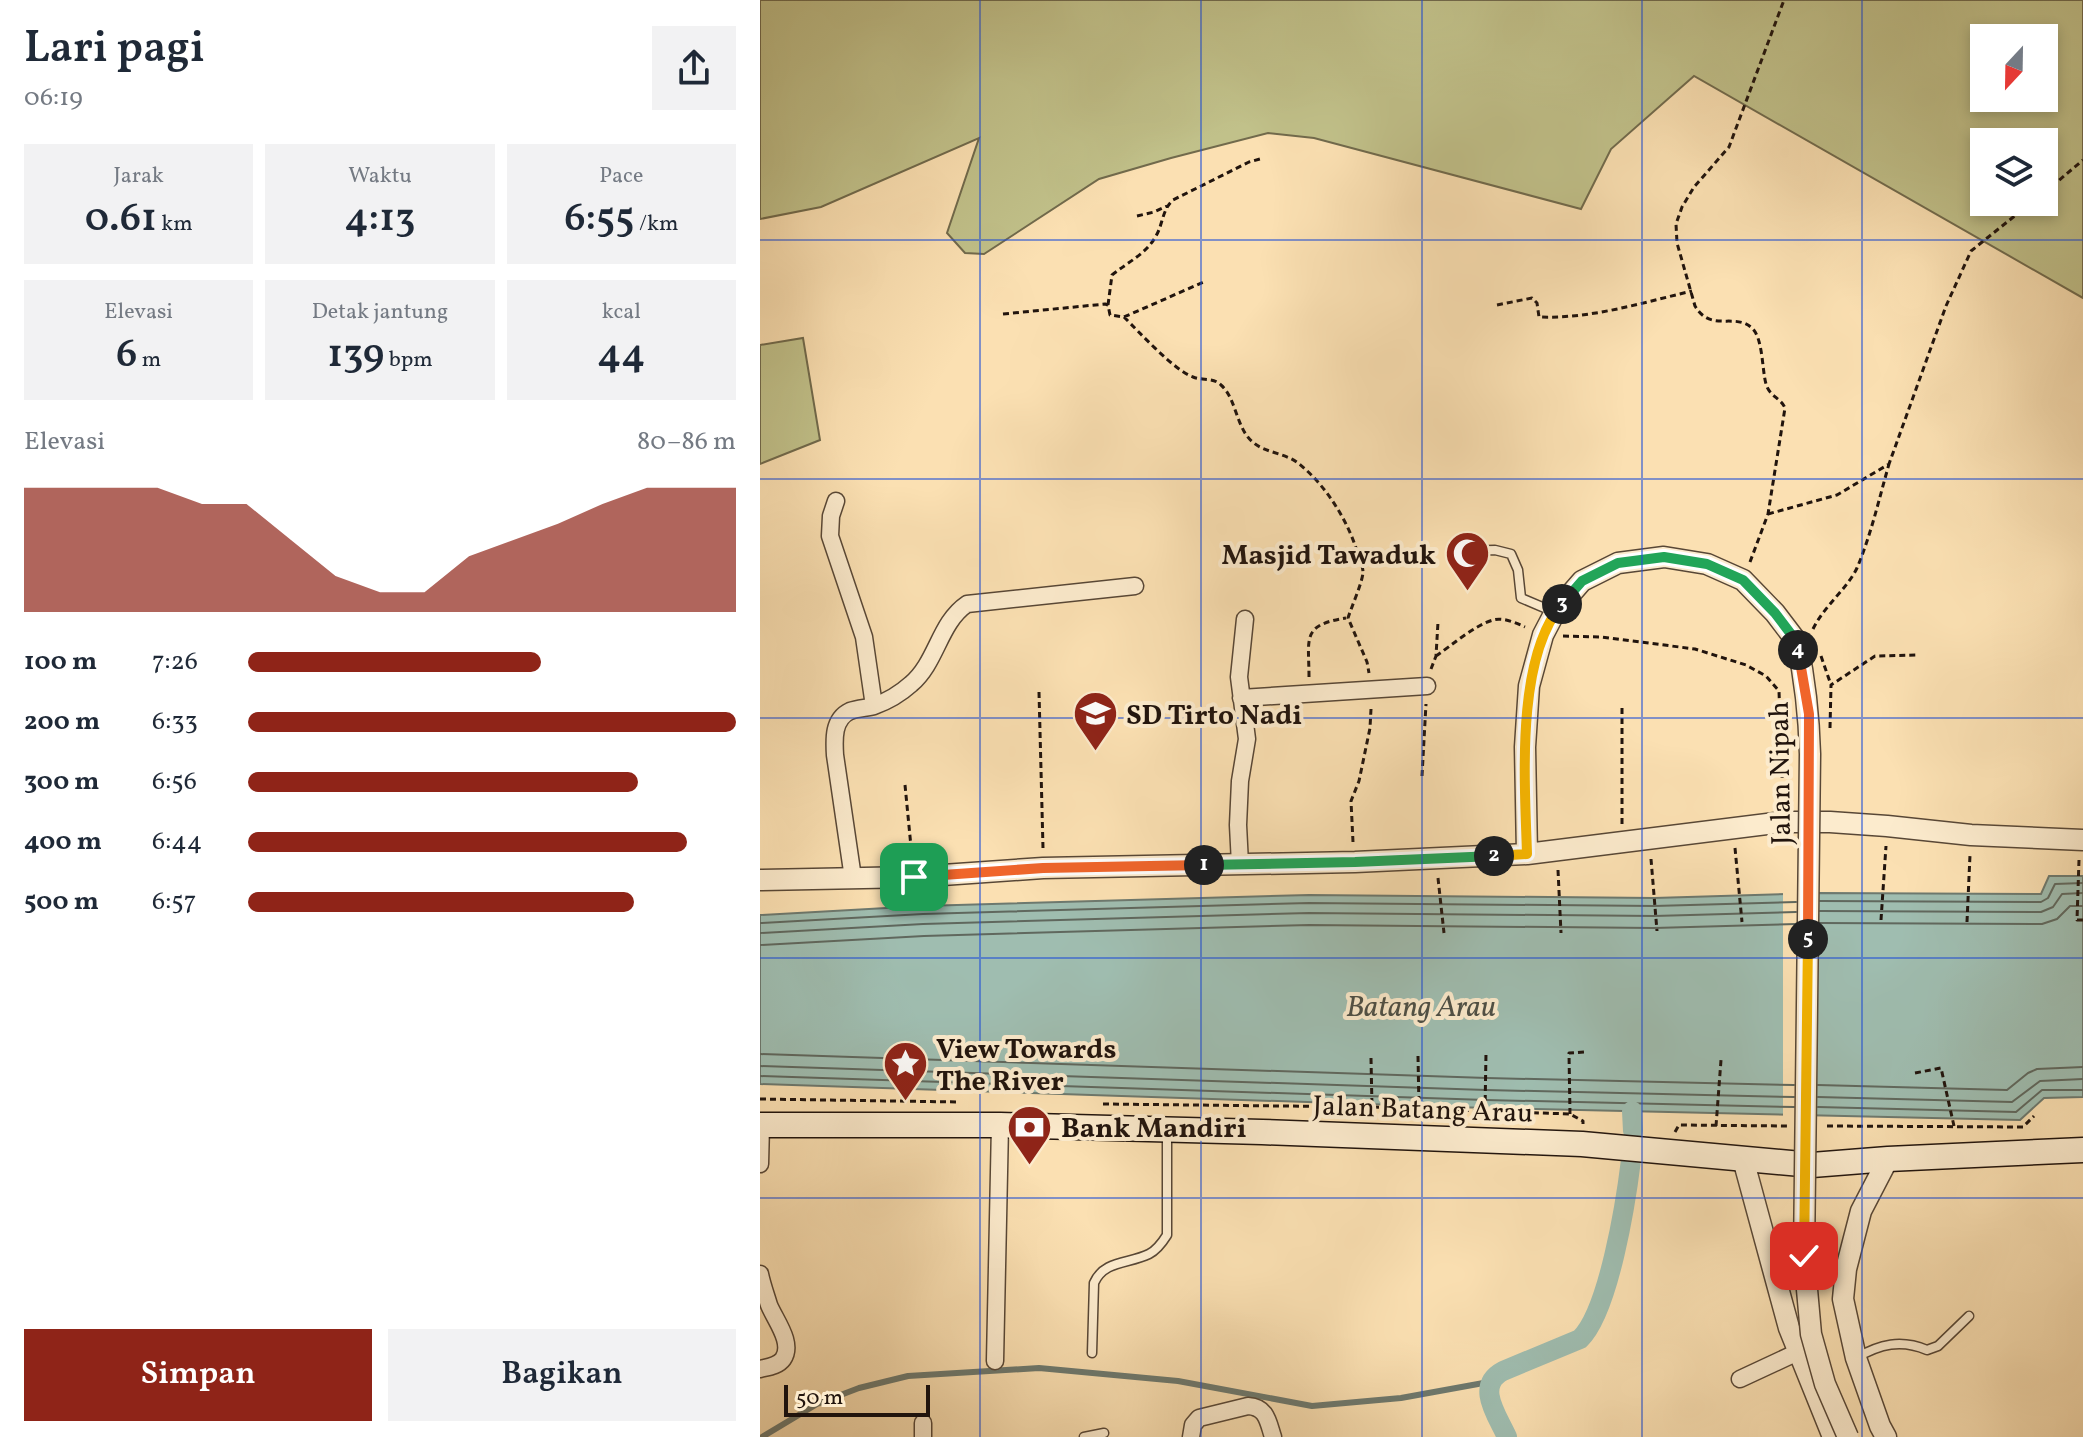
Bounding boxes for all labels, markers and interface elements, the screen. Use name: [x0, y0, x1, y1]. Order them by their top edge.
text: Lari pagi: [24, 19, 205, 80]
north arrow: [1970, 24, 2058, 112]
map controls: [1970, 24, 2058, 216]
button: share: [652, 26, 736, 110]
text: 06:19: [24, 80, 83, 116]
button: layers: [1970, 128, 2058, 216]
text: Jarak: [113, 161, 164, 192]
text: Waktu: [348, 161, 412, 192]
text: Pace: [599, 161, 643, 192]
text: 0.61: [85, 192, 157, 248]
text: 4:13: [344, 192, 415, 248]
text: 6:55: [564, 192, 635, 248]
text: km: [157, 209, 193, 240]
text: /km: [635, 209, 678, 240]
text: Elevasi: [104, 297, 173, 328]
text: Detak jantung: [312, 297, 448, 328]
text: kcal: [602, 297, 641, 328]
text: 6: [116, 328, 137, 384]
text: 139: [327, 328, 384, 384]
text: 44: [597, 328, 645, 384]
text: m: [137, 345, 161, 376]
text: bpm: [384, 345, 433, 376]
text: Elevasi: [24, 424, 105, 460]
text: 80–86 m: [637, 424, 736, 460]
mosque icon: Masjid Tawaduk: [1443, 530, 1491, 593]
place label: Masjid Tawaduk: [1221, 537, 1436, 576]
pin: 3: [1542, 584, 1582, 624]
text: 3: [1556, 588, 1568, 619]
pin: 4: [1778, 630, 1818, 670]
text: 4: [1791, 634, 1805, 665]
text: 100 m: [24, 644, 97, 680]
text: 7:26: [152, 644, 198, 680]
school or university icon: SD Tirto Nadi: [1071, 690, 1119, 753]
place label: SD Tirto Nadi: [1126, 697, 1302, 736]
street label: Jalan Nipah: [1761, 701, 1802, 845]
text: 200 m: [24, 704, 100, 740]
text: 6:33: [152, 704, 198, 740]
text: 300 m: [24, 764, 100, 800]
text: 6:56: [152, 764, 197, 800]
text: 400 m: [24, 824, 102, 860]
text: 6:44: [152, 824, 202, 860]
pin: 2: [1474, 836, 1514, 876]
text: 2: [1488, 840, 1500, 871]
pin: [880, 843, 948, 911]
pin: 1: [1184, 845, 1224, 885]
text: 1: [1200, 849, 1208, 880]
icon: arrive: [892, 855, 936, 899]
text: 500 m: [24, 884, 99, 920]
text: 6:57: [152, 884, 196, 920]
pin: 5: [1788, 919, 1828, 959]
text: 5: [1803, 923, 1813, 954]
water label: Batang Arau: [1346, 987, 1496, 1029]
place label: View Towards The River: [936, 1031, 1116, 1102]
place icon: View Towards The River: [881, 1040, 929, 1103]
street label: Jalan Batang Arau: [1312, 1087, 1534, 1134]
bank icon: Bank Mandiri: [1006, 1103, 1054, 1166]
place label: Bank Mandiri: [1061, 1110, 1247, 1149]
pin: [1770, 1222, 1838, 1290]
icon: check: [1782, 1234, 1826, 1278]
button: Simpan: [24, 1329, 372, 1421]
button: Bagikan: [388, 1329, 736, 1421]
scale bar: [784, 1381, 930, 1417]
text: 50 m: [796, 1383, 843, 1414]

